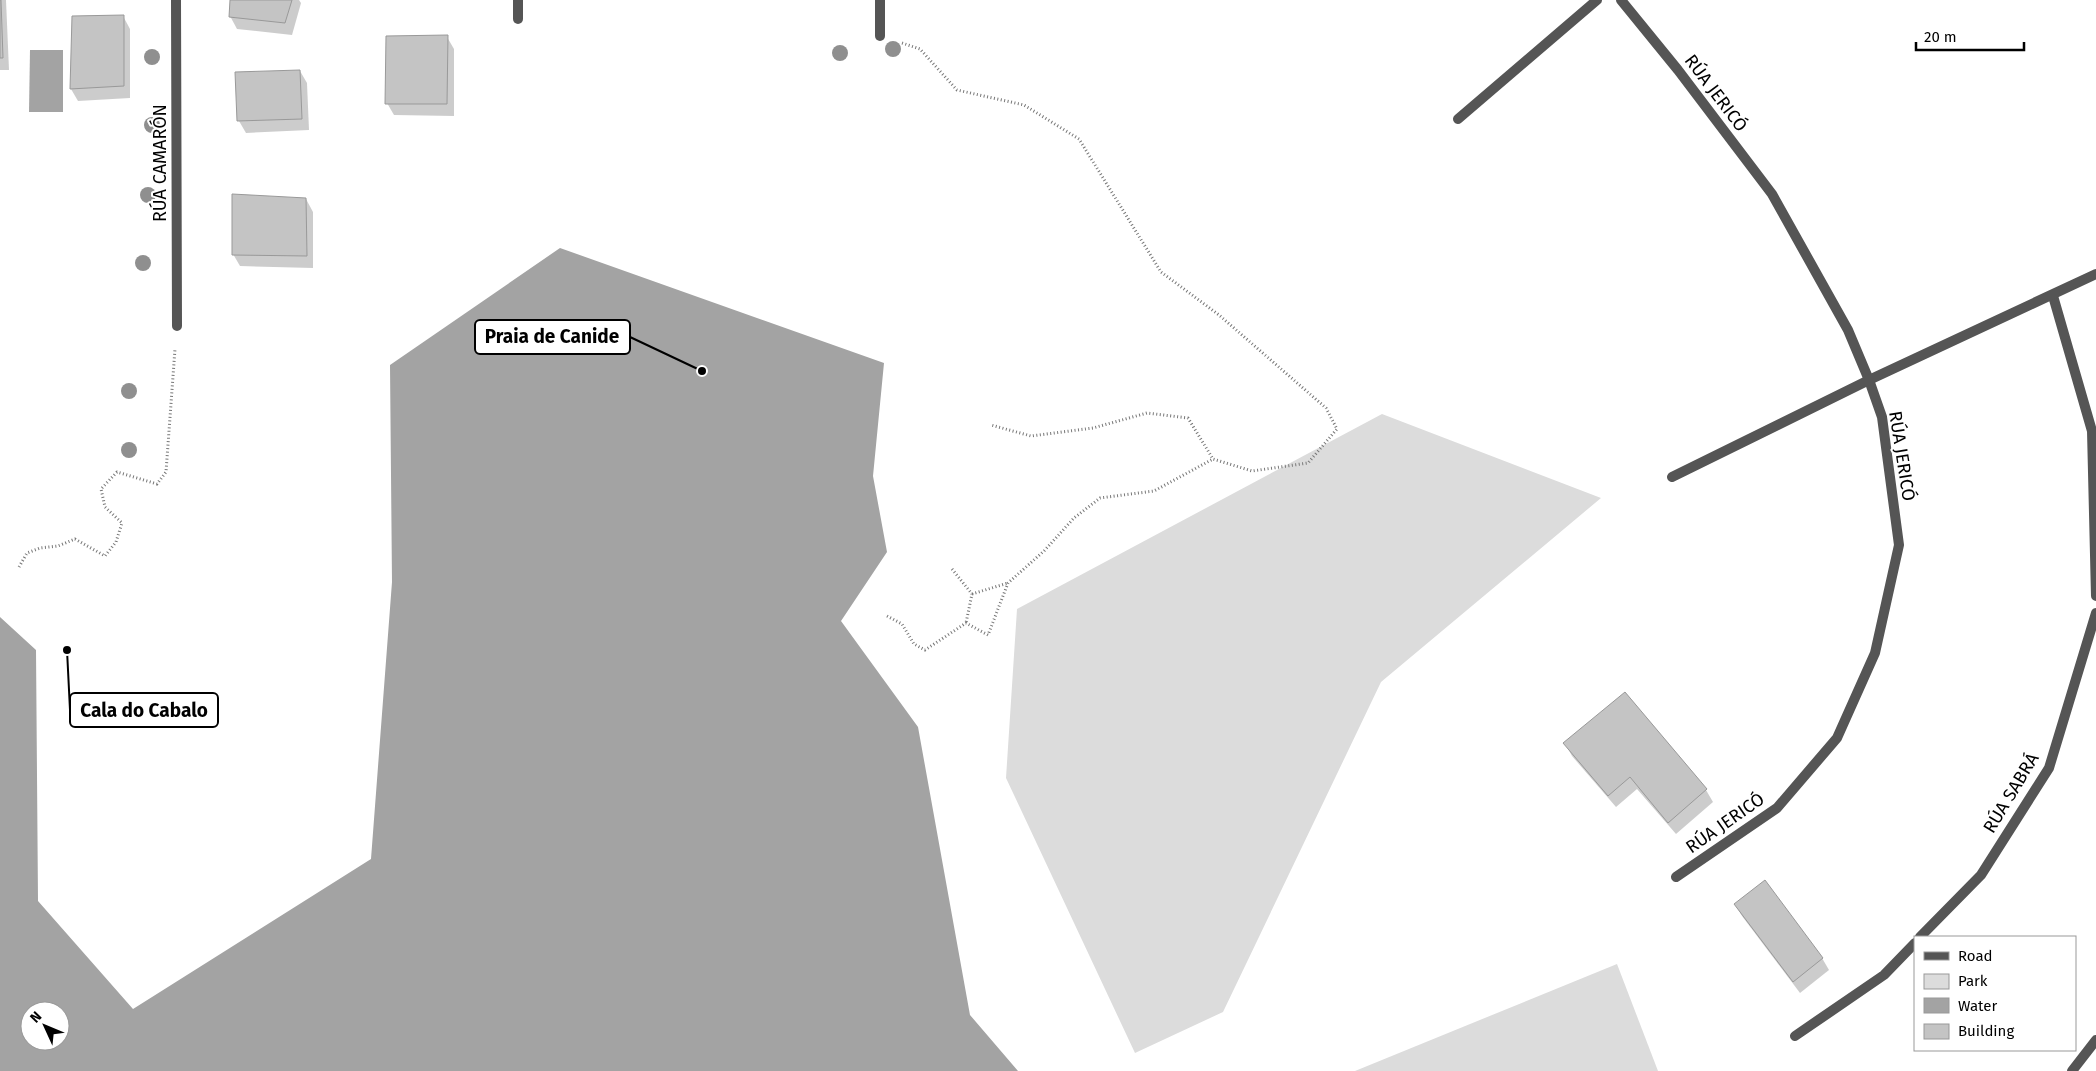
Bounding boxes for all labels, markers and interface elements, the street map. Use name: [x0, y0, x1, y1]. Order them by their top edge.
scale bar: [1916, 20, 2024, 52]
text: 20 m: [1924, 28, 1957, 46]
street label: RÚA JERICÓ: [1680, 49, 1753, 136]
street label: RÚA CAMARÓN: [148, 104, 171, 222]
callout: Praia de Canide: [475, 320, 630, 354]
text: Praia de Canide: [485, 325, 619, 348]
street label: RÚA JERICÓ: [1884, 409, 1921, 503]
callout: Cala do Cabalo: [70, 693, 218, 727]
text: Cala do Cabalo: [80, 699, 208, 722]
street label: RÚA SABRÁ: [1978, 748, 2044, 837]
street label: RÚA JERICÓ: [1681, 787, 1769, 858]
legend: [1914, 936, 2076, 1051]
text: Road: [1958, 947, 1993, 965]
text: Park: [1958, 972, 1988, 990]
text: Water: [1958, 997, 1997, 1015]
north arrow: [20, 1001, 70, 1051]
text: N: [27, 1008, 45, 1027]
text: Building: [1958, 1022, 2014, 1040]

